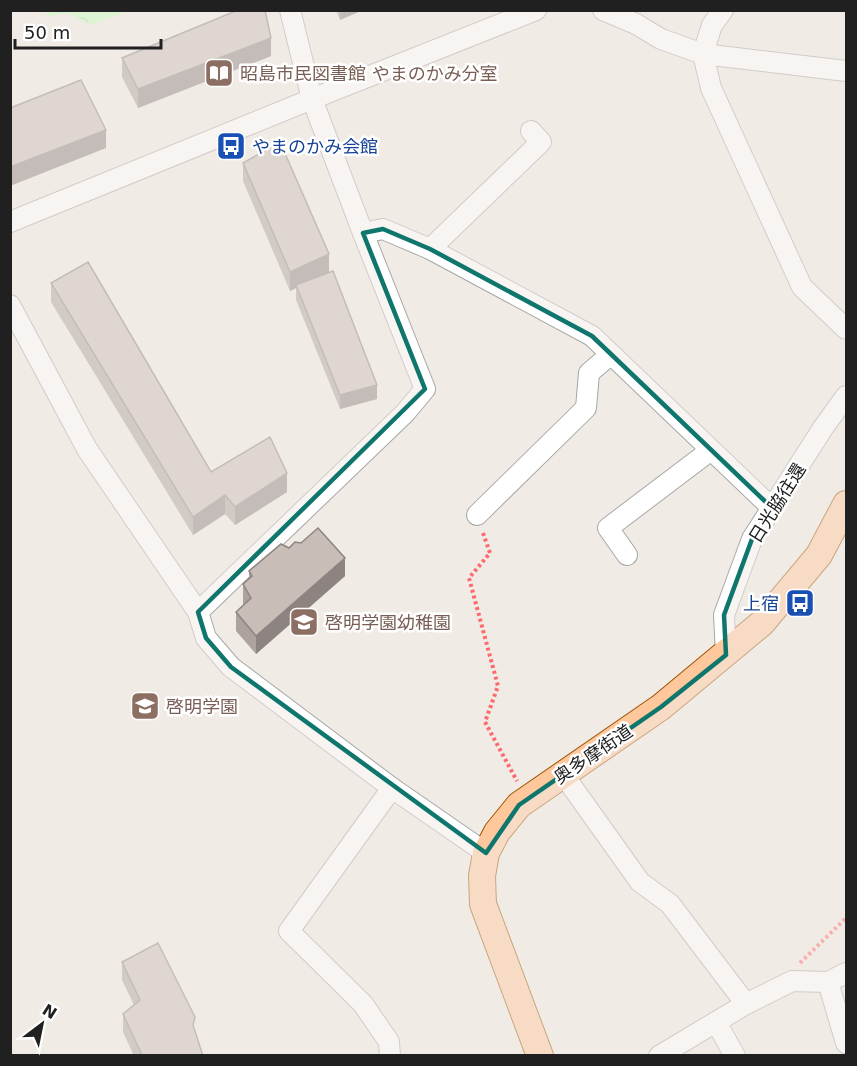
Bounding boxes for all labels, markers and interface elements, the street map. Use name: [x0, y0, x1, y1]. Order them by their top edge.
scale bar: [15, 12, 160, 50]
text: 50 m: [24, 22, 70, 43]
library icon: 昭島市民図書館 やまのかみ分室: [203, 57, 235, 89]
place label: 昭島市民図書館 やまのかみ分室: [240, 63, 498, 84]
bus stop icon: やまのかみ会館: [215, 130, 247, 162]
place label: やまのかみ会館: [252, 136, 378, 157]
street label: 日光脇往還: [744, 459, 810, 547]
bus stop icon: 上宿: [784, 587, 816, 619]
place label: 上宿: [743, 593, 779, 614]
school or university icon: 啓明学園幼稚園: [288, 606, 320, 638]
place label: 啓明学園幼稚園: [325, 612, 451, 633]
school or university icon: 啓明学園: [129, 690, 161, 722]
place label: 啓明学園: [166, 696, 238, 717]
street label: 奥多摩街道: [550, 720, 636, 788]
north arrow: [12, 994, 72, 1054]
text: N: [39, 1000, 60, 1023]

